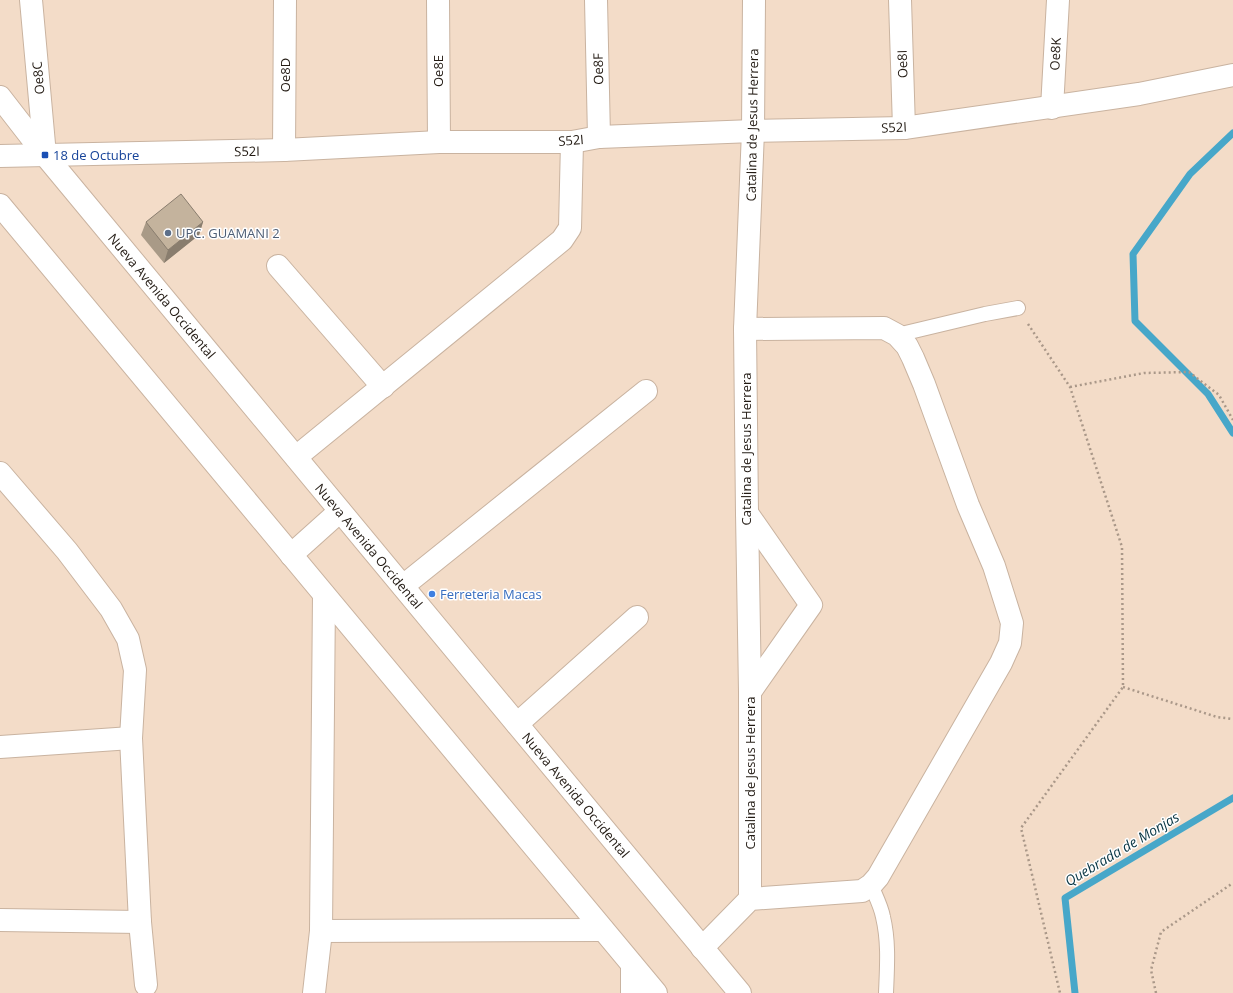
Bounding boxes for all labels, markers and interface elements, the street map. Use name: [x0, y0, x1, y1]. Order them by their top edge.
street label: Oe8K: [1045, 37, 1065, 71]
street label: Catalina de Jesus Herrera: [742, 48, 762, 202]
street label: Oe8I: [893, 49, 911, 79]
street label: Oe8F: [589, 53, 607, 85]
street label: Oe8E: [429, 55, 447, 87]
street label: Oe8D: [276, 58, 294, 92]
street label: Oe8C: [28, 61, 48, 95]
street label: S52I: [881, 117, 907, 137]
street label: S52I: [557, 130, 585, 150]
street label: S52I: [234, 142, 260, 160]
place label: 18 de Octubre: [53, 146, 139, 164]
marker: 18 de Octubre: [40, 150, 50, 160]
place label: UPC. GUAMANI 2: [176, 224, 280, 242]
marker: UPC. GUAMANI 2: [163, 228, 173, 238]
street label: Nueva Avenida Occidental: [104, 230, 220, 362]
street label: Catalina de Jesus Herrera: [737, 373, 755, 525]
street label: Nueva Avenida Occidental: [311, 480, 427, 612]
place label: Ferreteria Macas: [440, 585, 542, 603]
marker: Ferreteria Macas: [427, 589, 437, 599]
street label: Catalina de Jesus Herrera: [741, 697, 759, 849]
street label: Nueva Avenida Occidental: [518, 729, 634, 861]
water label: Quebrada de Monjas: [1061, 807, 1182, 890]

